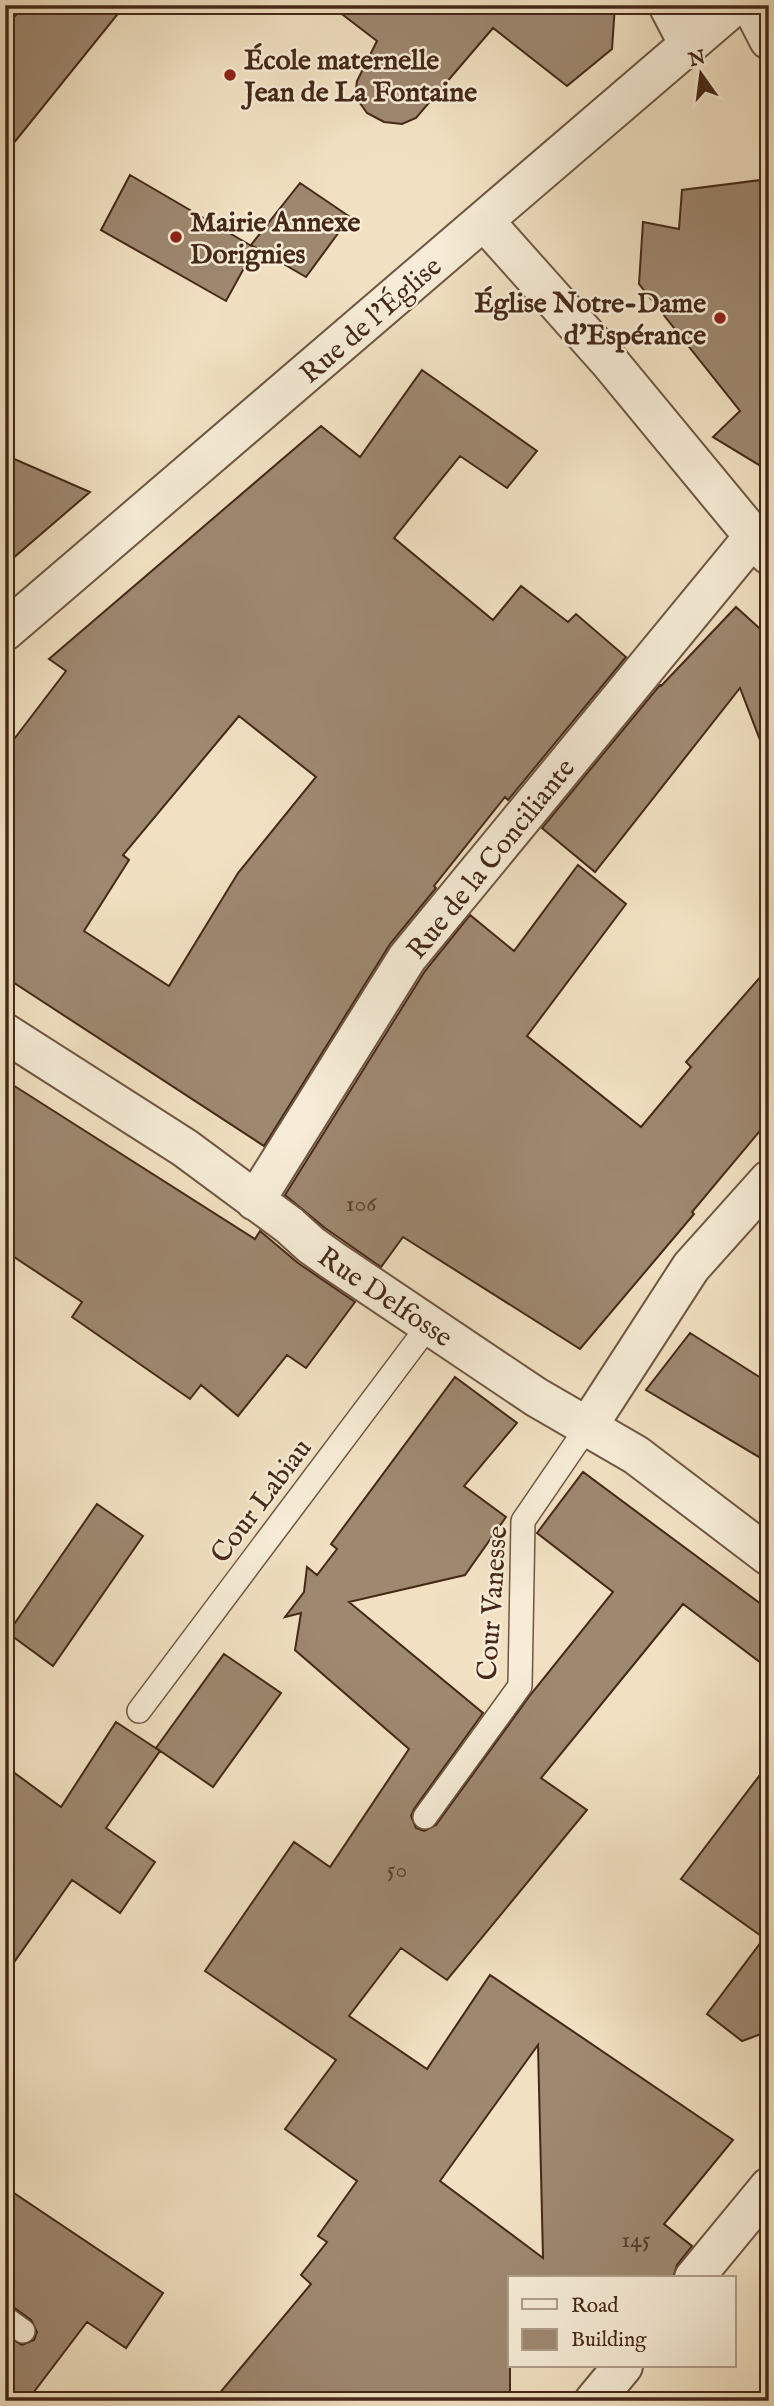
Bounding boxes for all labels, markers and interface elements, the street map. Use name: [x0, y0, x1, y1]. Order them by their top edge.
north arrow: [666, 38, 736, 108]
place label: École maternelle Jean de La Fontaine: [240, 43, 477, 111]
text: N: [686, 46, 709, 73]
marker: École maternelle Jean de La Fontaine: [222, 67, 238, 83]
place label: Mairie Annexe Dorignies: [190, 206, 361, 273]
marker: Mairie Annexe Dorignies: [168, 229, 184, 245]
street label: Rue de l'Église: [293, 249, 450, 392]
place label: Église Notre-Dame d'Espérance: [474, 286, 706, 354]
marker: Église Notre-Dame d'Espérance: [712, 310, 728, 326]
street label: Rue de la Conciliante: [400, 752, 584, 967]
house number: 106: [346, 1189, 377, 1220]
street label: Rue Delfosse: [310, 1240, 459, 1356]
street label: Cour Labiau: [204, 1432, 320, 1571]
street label: Cour Vanesse: [471, 1525, 516, 1682]
house number: 50: [387, 1855, 407, 1886]
house number: 145: [621, 2225, 651, 2256]
legend: [508, 2276, 736, 2368]
text: Road: [571, 2293, 619, 2320]
text: Building: [571, 2327, 647, 2354]

